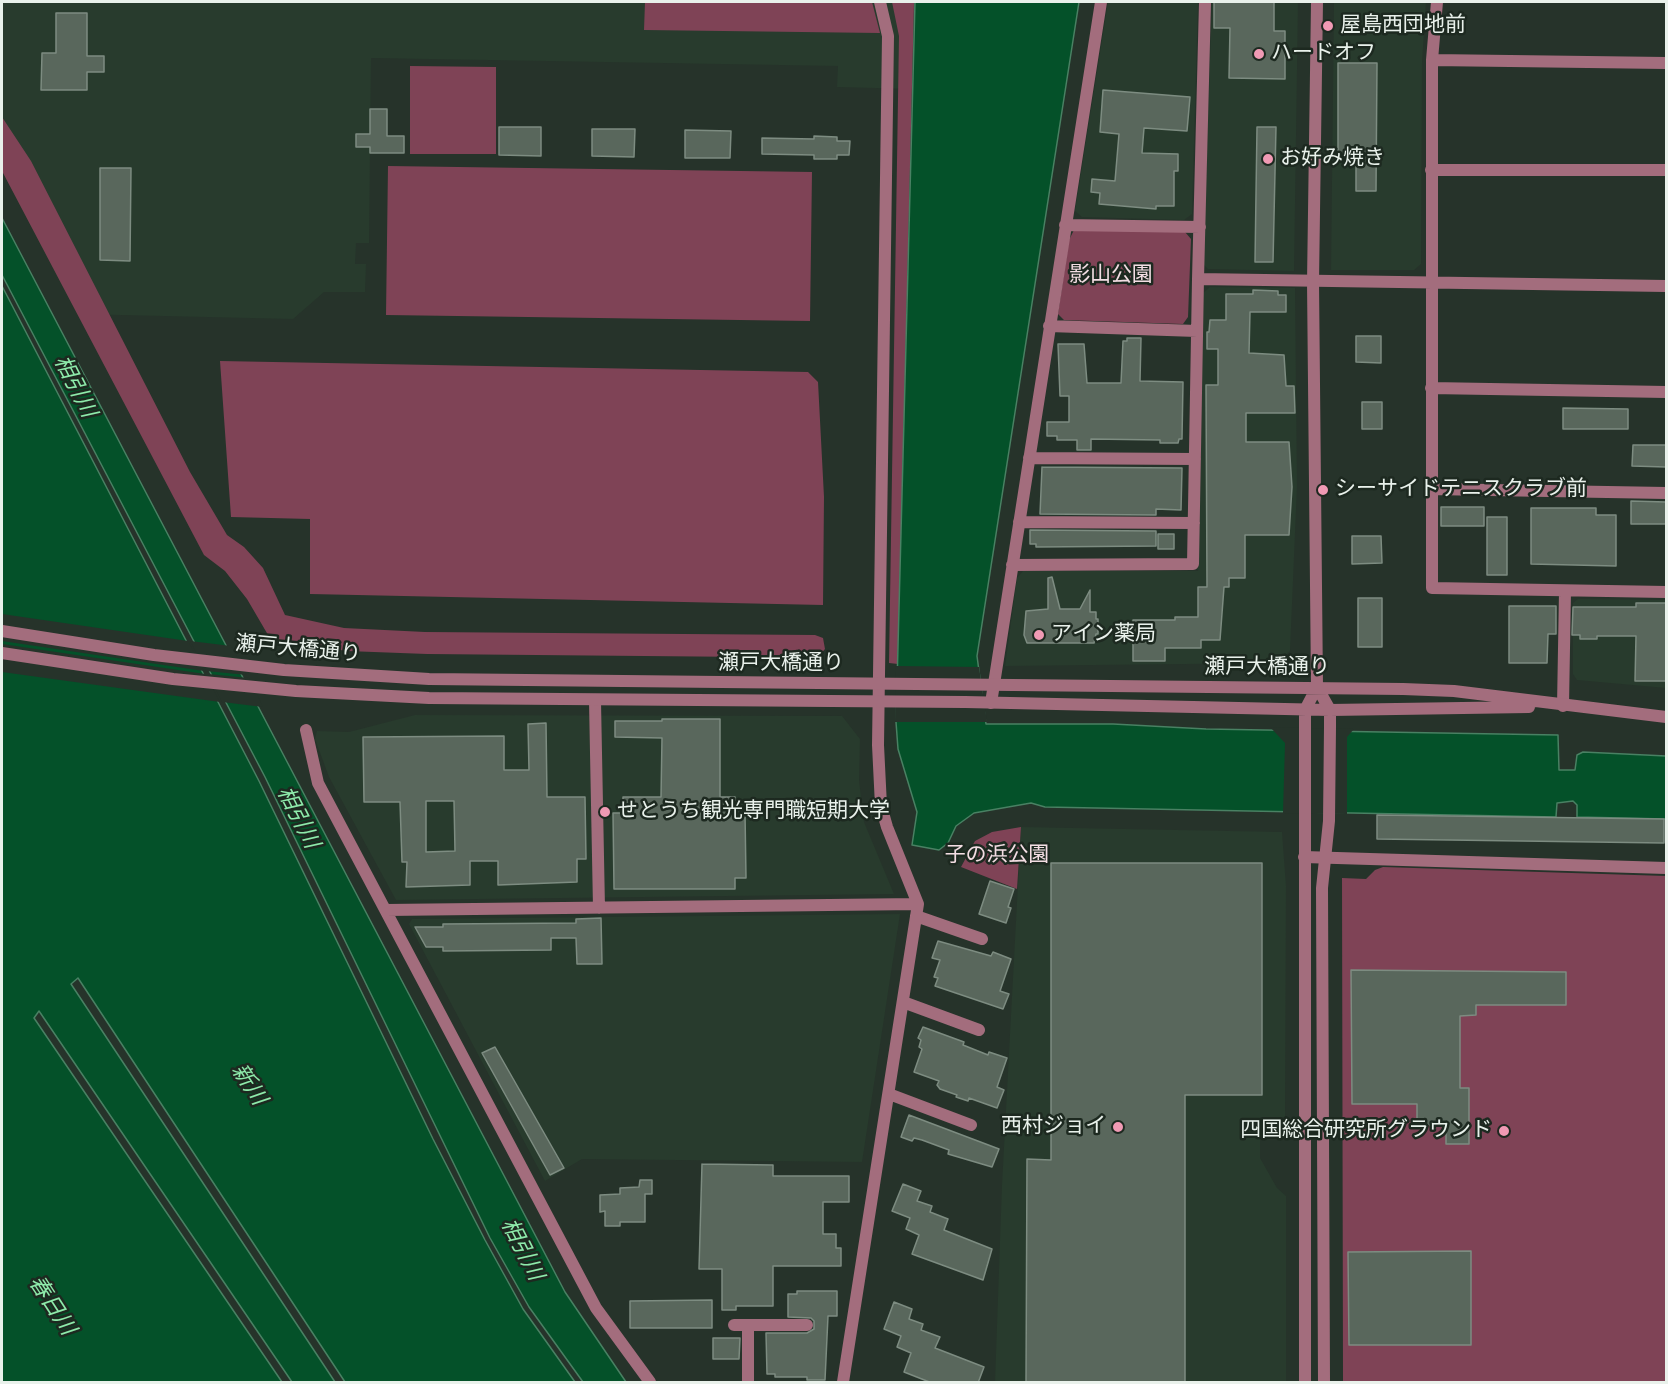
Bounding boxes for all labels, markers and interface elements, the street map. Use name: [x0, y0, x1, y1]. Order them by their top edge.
place label: 屋島西団地前: [1340, 13, 1466, 39]
marker: 屋島西団地前: [1321, 19, 1335, 33]
place label: ハードオフ: [1271, 41, 1376, 67]
marker: ハードオフ: [1252, 47, 1266, 61]
place label: お好み焼き: [1280, 146, 1385, 172]
marker: お好み焼き: [1261, 152, 1275, 166]
park label: 影山公園: [1069, 263, 1153, 289]
water label: 相引川: [47, 352, 101, 422]
place label: シーサイドテニスクラブ前: [1335, 477, 1587, 503]
marker: シーサイドテニスクラブ前: [1316, 483, 1330, 497]
place label: アイン薬局: [1051, 622, 1156, 648]
marker: アイン薬局: [1032, 628, 1046, 642]
street label: 瀬戸大橋通り: [234, 632, 362, 668]
street label: 瀬戸大橋通り: [718, 651, 844, 677]
street label: 瀬戸大橋通り: [1204, 655, 1330, 681]
water label: 相引川: [270, 783, 324, 853]
place label: せとうち観光専門職短期大学: [617, 799, 890, 825]
marker: せとうち観光専門職短期大学: [598, 805, 612, 819]
park label: 子の浜公園: [945, 843, 1049, 869]
water label: 新川: [225, 1059, 271, 1111]
place label: 西村ジョイ: [1001, 1114, 1106, 1140]
place label: 四国総合研究所グラウンド: [1240, 1118, 1492, 1144]
marker: 西村ジョイ: [1111, 1120, 1125, 1134]
marker: 四国総合研究所グラウンド: [1497, 1124, 1511, 1138]
water label: 相引川: [494, 1215, 548, 1285]
water label: 春日川: [22, 1271, 80, 1341]

